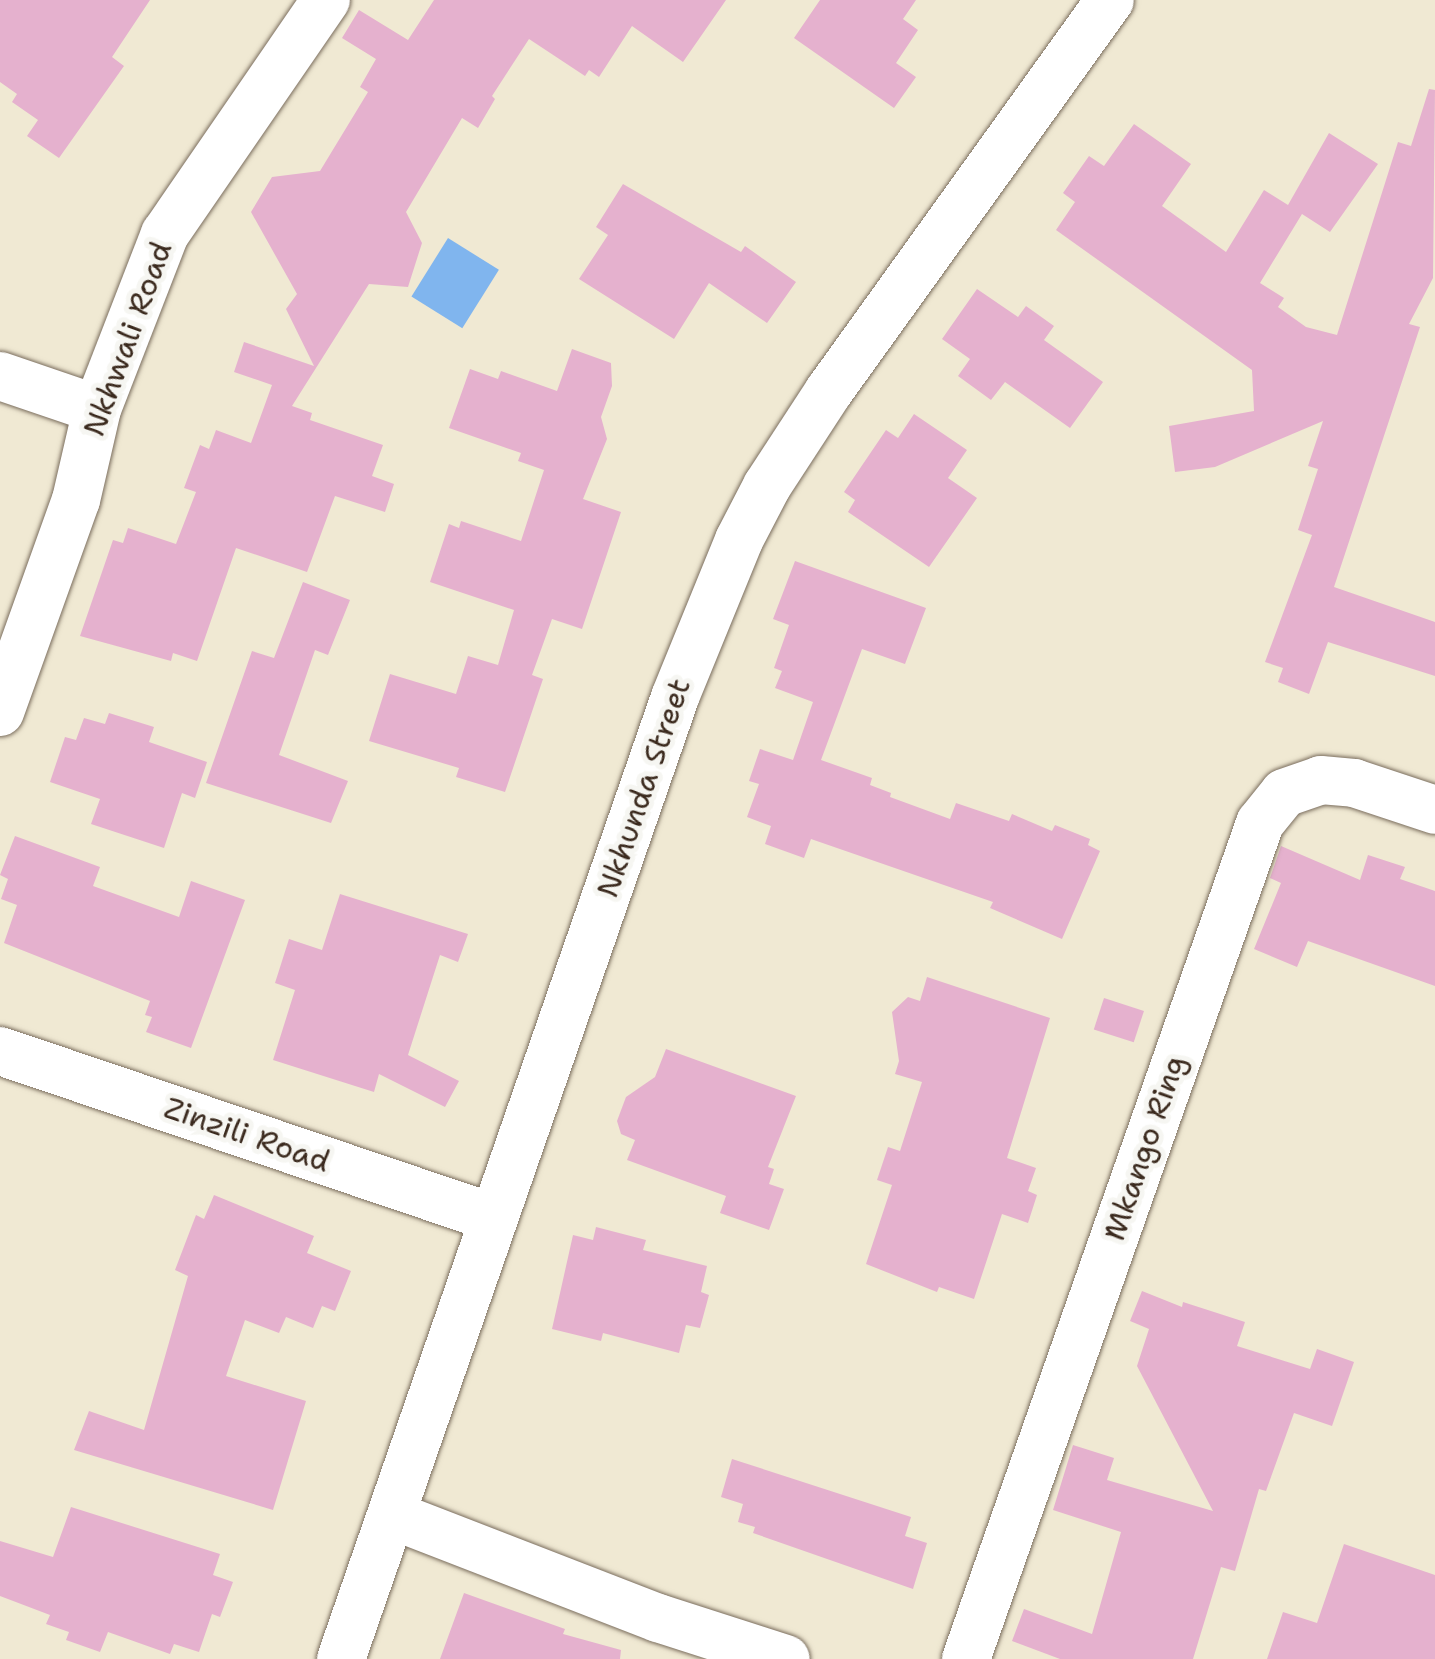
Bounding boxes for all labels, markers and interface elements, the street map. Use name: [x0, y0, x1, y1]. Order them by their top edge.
street label: Nkhwali Road: [76, 237, 180, 441]
street label: Nkhunda Street: [590, 674, 698, 902]
street label: Mkango Ring: [1096, 1051, 1194, 1245]
street label: Zinzili Road: [160, 1090, 334, 1180]

